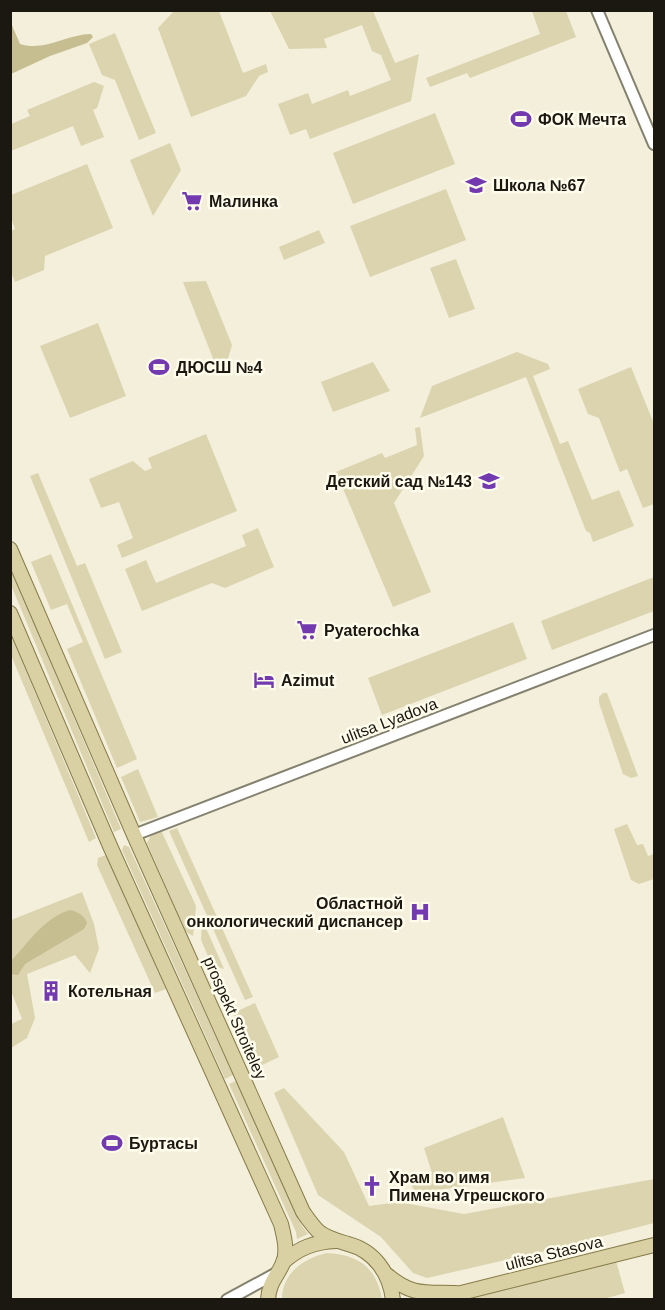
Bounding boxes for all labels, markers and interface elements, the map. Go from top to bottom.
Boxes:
sports icon: ФОК Мечта [509,107,533,131]
place label: ФОК Мечта [538,111,626,128]
school or university icon: Школа №67 [464,173,488,197]
place label: Школа №67 [493,177,585,194]
supermarket icon: Малинка [180,189,204,213]
place label: Малинка [209,193,278,210]
sports icon: ДЮСШ №4 [147,355,171,379]
place label: ДЮСШ №4 [176,359,263,376]
school or university icon: Детский сад №143 [477,469,501,493]
place label: Детский сад №143 [326,473,472,490]
supermarket icon: Pyaterochka [295,618,319,642]
place label: Pyaterochka [324,622,419,639]
hotel icon: Azimut [252,668,276,692]
place label: Azimut [281,672,335,689]
street label: ulitsa Lyadova [338,695,440,747]
place label: Областной онкологический диспансер [186,895,403,930]
hospital icon: Областной онкологический диспансер [408,900,432,924]
street label: prospekt Stroiteley [200,954,270,1082]
building icon: Котельная [39,979,63,1003]
place label: Котельная [68,983,152,1000]
sports icon: Буртасы [100,1131,124,1155]
place label: Буртасы [129,1135,198,1152]
place label: Храм во имя Пимена Угрешского [389,1169,545,1204]
church icon: Храм во имя Пимена Угрешского [360,1174,384,1198]
street label: ulitsa Stasova [504,1233,604,1273]

